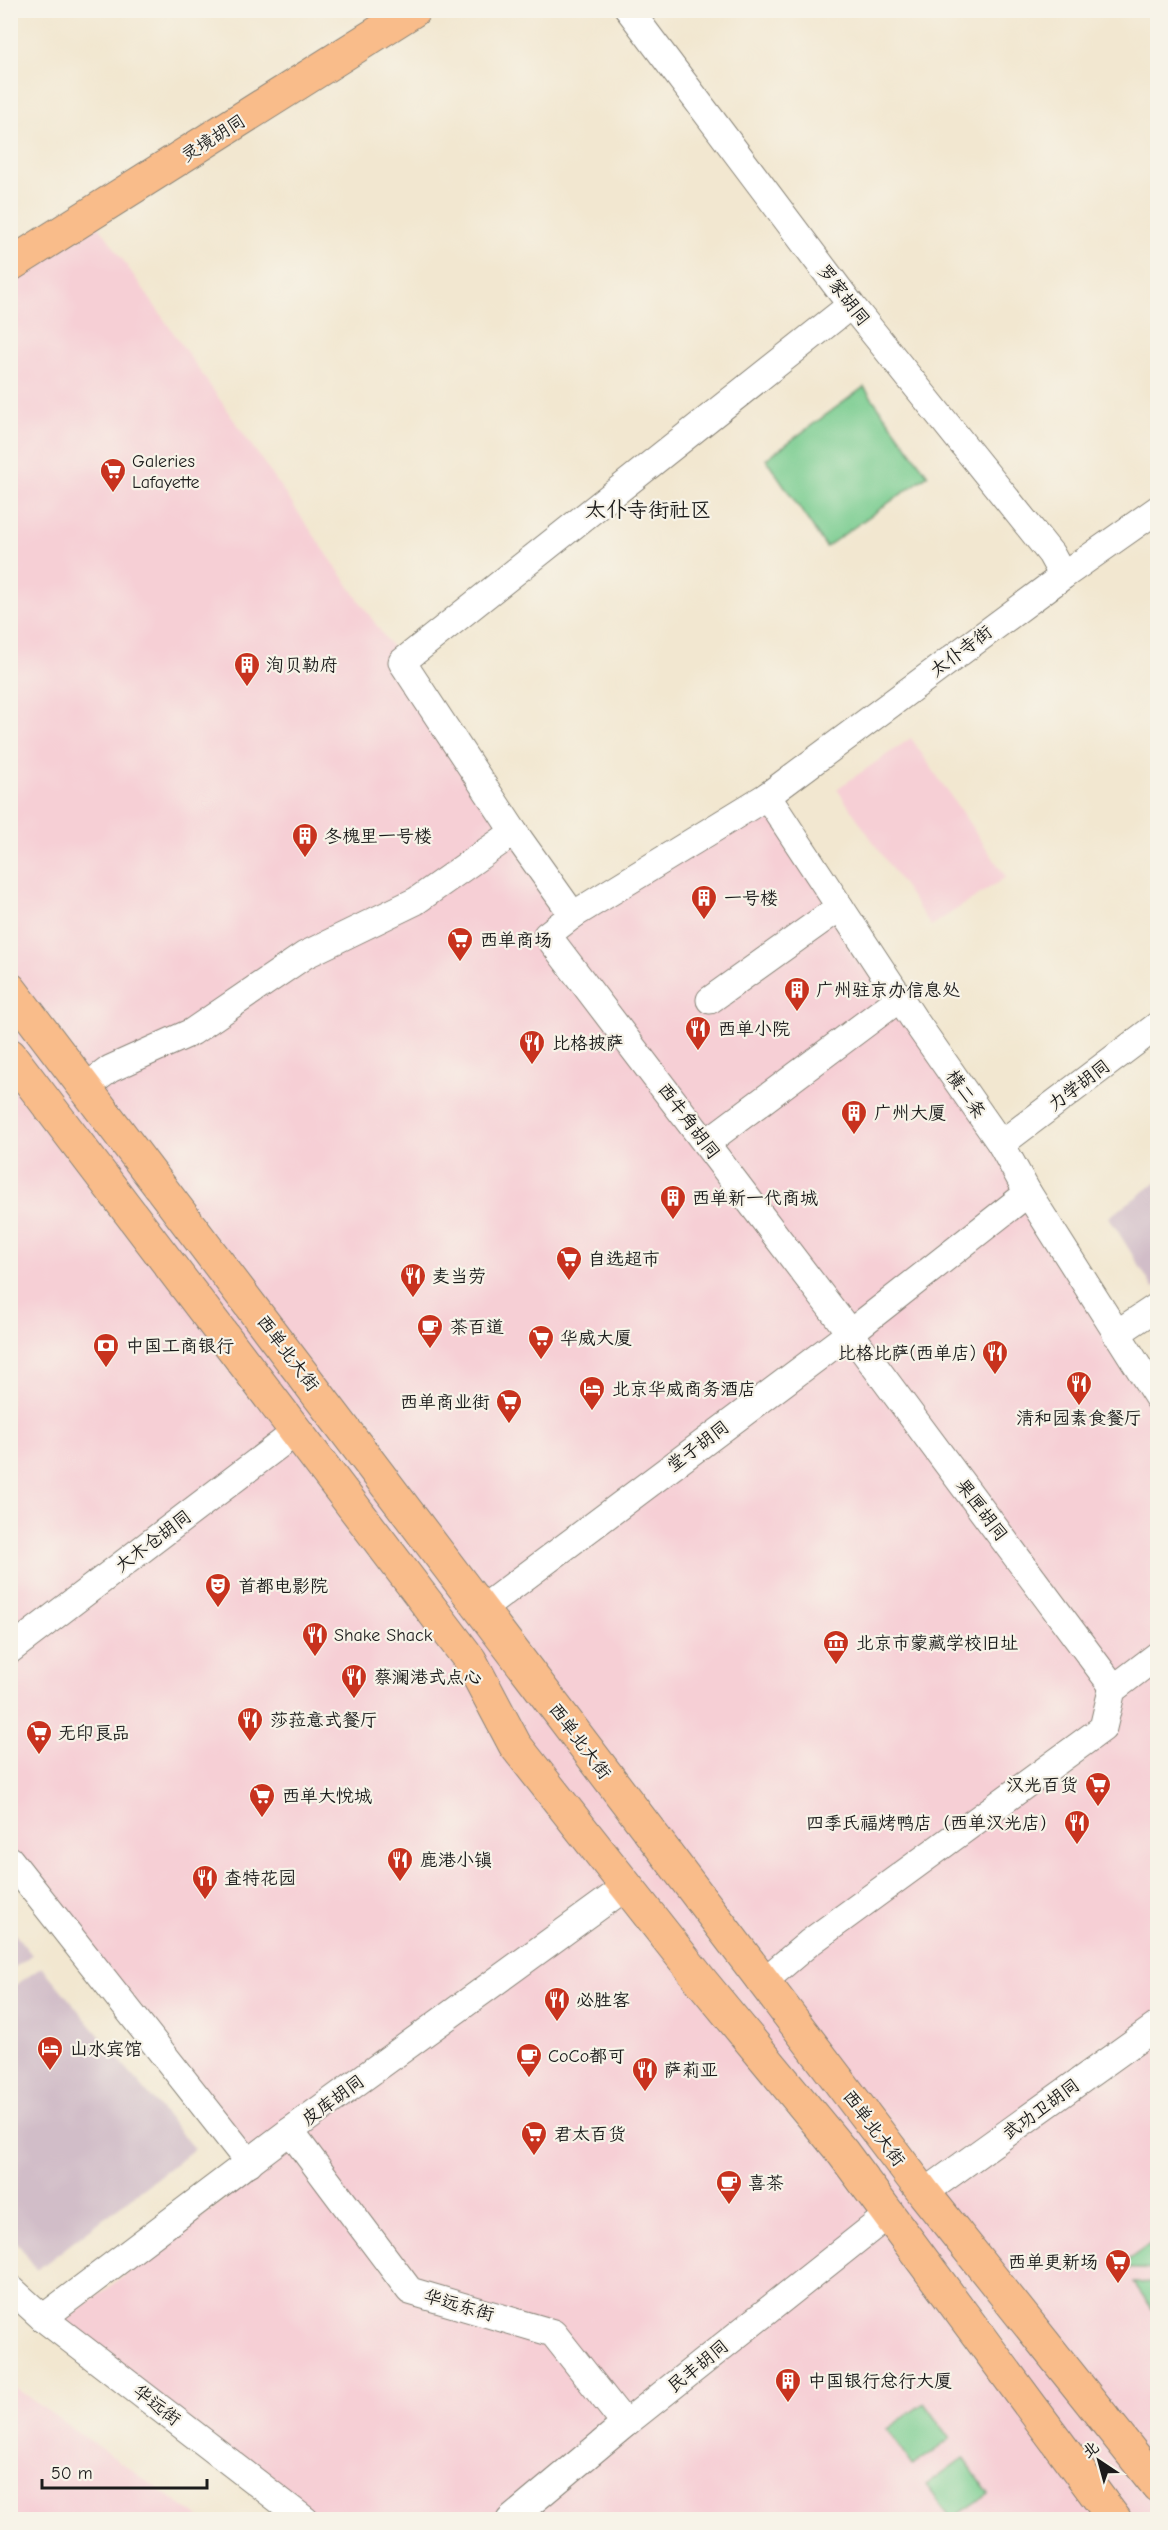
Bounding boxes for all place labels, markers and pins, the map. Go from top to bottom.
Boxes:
place label: Galeries Lafayette [132,451,200,493]
supermarket icon: Galeries Lafayette [98,456,128,494]
building icon: 洵贝勒府 [232,650,262,688]
place label: 洵贝勒府 [266,655,338,676]
building icon: 冬槐里一号楼 [290,821,320,859]
place label: 冬槐里一号楼 [324,826,432,847]
building icon: 一号楼 [689,883,719,921]
place label: 一号楼 [724,888,778,909]
supermarket icon: 西单商场 [445,925,475,963]
place label: 西单商场 [480,930,552,951]
building icon: 广州驻京办信息处 [782,975,812,1013]
place label: 广州驻京办信息处 [816,980,960,1001]
restaurant icon: 西单小院 [683,1014,713,1052]
place label: 西单小院 [718,1019,790,1040]
restaurant icon: 比格披萨 [517,1028,547,1066]
place label: 比格披萨 [552,1033,624,1054]
building icon: 广州大厦 [839,1098,869,1136]
place label: 广州大厦 [874,1103,946,1124]
building icon: 西单新一代商城 [658,1183,688,1221]
place label: 西单新一代商城 [692,1188,818,1209]
supermarket icon: 自选超市 [554,1244,584,1282]
place label: 自选超市 [588,1249,660,1270]
restaurant icon: 麦当劳 [398,1261,428,1299]
place label: 麦当劳 [432,1266,486,1287]
cafe icon: 茶百道 [415,1312,445,1350]
place label: 茶百道 [450,1317,504,1338]
supermarket icon: 华威大厦 [526,1323,556,1361]
place label: 华威大厦 [560,1328,632,1349]
bank icon: 中国工商银行 [91,1331,121,1369]
place label: 中国工商银行 [126,1336,234,1357]
restaurant icon: 比格比萨(西单店) [980,1338,1010,1376]
place label: 比格比萨(西单店) [838,1343,976,1364]
restaurant icon: 清和园素食餐厅 [1064,1369,1094,1407]
hotel icon: 北京华威商务酒店 [577,1374,607,1412]
place label: 北京华威商务酒店 [612,1379,756,1400]
supermarket icon: 西单商业街 [494,1387,524,1425]
place label: 西单商业街 [400,1392,490,1413]
place label: 清和园素食餐厅 [1016,1408,1142,1429]
theatre icon: 首都电影院 [203,1571,233,1609]
place label: 首都电影院 [238,1576,328,1597]
restaurant icon: Shake Shack [300,1620,330,1658]
place label: Shake Shack [334,1625,433,1646]
museum icon: 北京市蒙藏学校旧址 [821,1628,851,1666]
place label: 北京市蒙藏学校旧址 [856,1633,1018,1654]
restaurant icon: 蔡澜港式点心 [339,1662,369,1700]
place label: 蔡澜港式点心 [374,1667,482,1688]
restaurant icon: 莎菈意式餐厅 [235,1705,265,1743]
place label: 莎菈意式餐厅 [270,1710,378,1731]
supermarket icon: 无印良品 [24,1718,54,1756]
place label: 无印良品 [58,1723,130,1744]
supermarket icon: 汉光百货 [1083,1770,1113,1808]
place label: 汉光百货 [1006,1775,1078,1796]
supermarket icon: 西单大悦城 [247,1781,277,1819]
place label: 西单大悦城 [282,1786,372,1807]
restaurant icon: 四季氏福烤鸭店（西单汉光店） [1062,1808,1092,1846]
place label: 四季氏福烤鸭店（西单汉光店） [806,1813,1058,1834]
restaurant icon: 鹿港小镇 [385,1845,415,1883]
place label: 鹿港小镇 [420,1850,492,1871]
restaurant icon: 查特花园 [190,1863,220,1901]
place label: 查特花园 [224,1868,296,1889]
restaurant icon: 必胜客 [542,1985,572,2023]
place label: 必胜客 [576,1990,630,2011]
hotel icon: 山水宾馆 [35,2034,65,2072]
place label: 山水宾馆 [70,2039,142,2060]
cafe icon: CoCo都可 [514,2041,544,2079]
place label: CoCo都可 [548,2046,625,2067]
restaurant icon: 萨莉亚 [630,2055,660,2093]
place label: 萨莉亚 [664,2060,718,2081]
supermarket icon: 君太百货 [519,2119,549,2157]
place label: 君太百货 [554,2124,626,2145]
cafe icon: 喜茶 [714,2168,744,2206]
place label: 喜茶 [748,2173,784,2194]
supermarket icon: 西单更新场 [1103,2247,1133,2285]
place label: 西单更新场 [1008,2252,1098,2273]
building icon: 中国银行总行大厦 [773,2366,803,2404]
place label: 中国银行总行大厦 [808,2371,952,2392]

